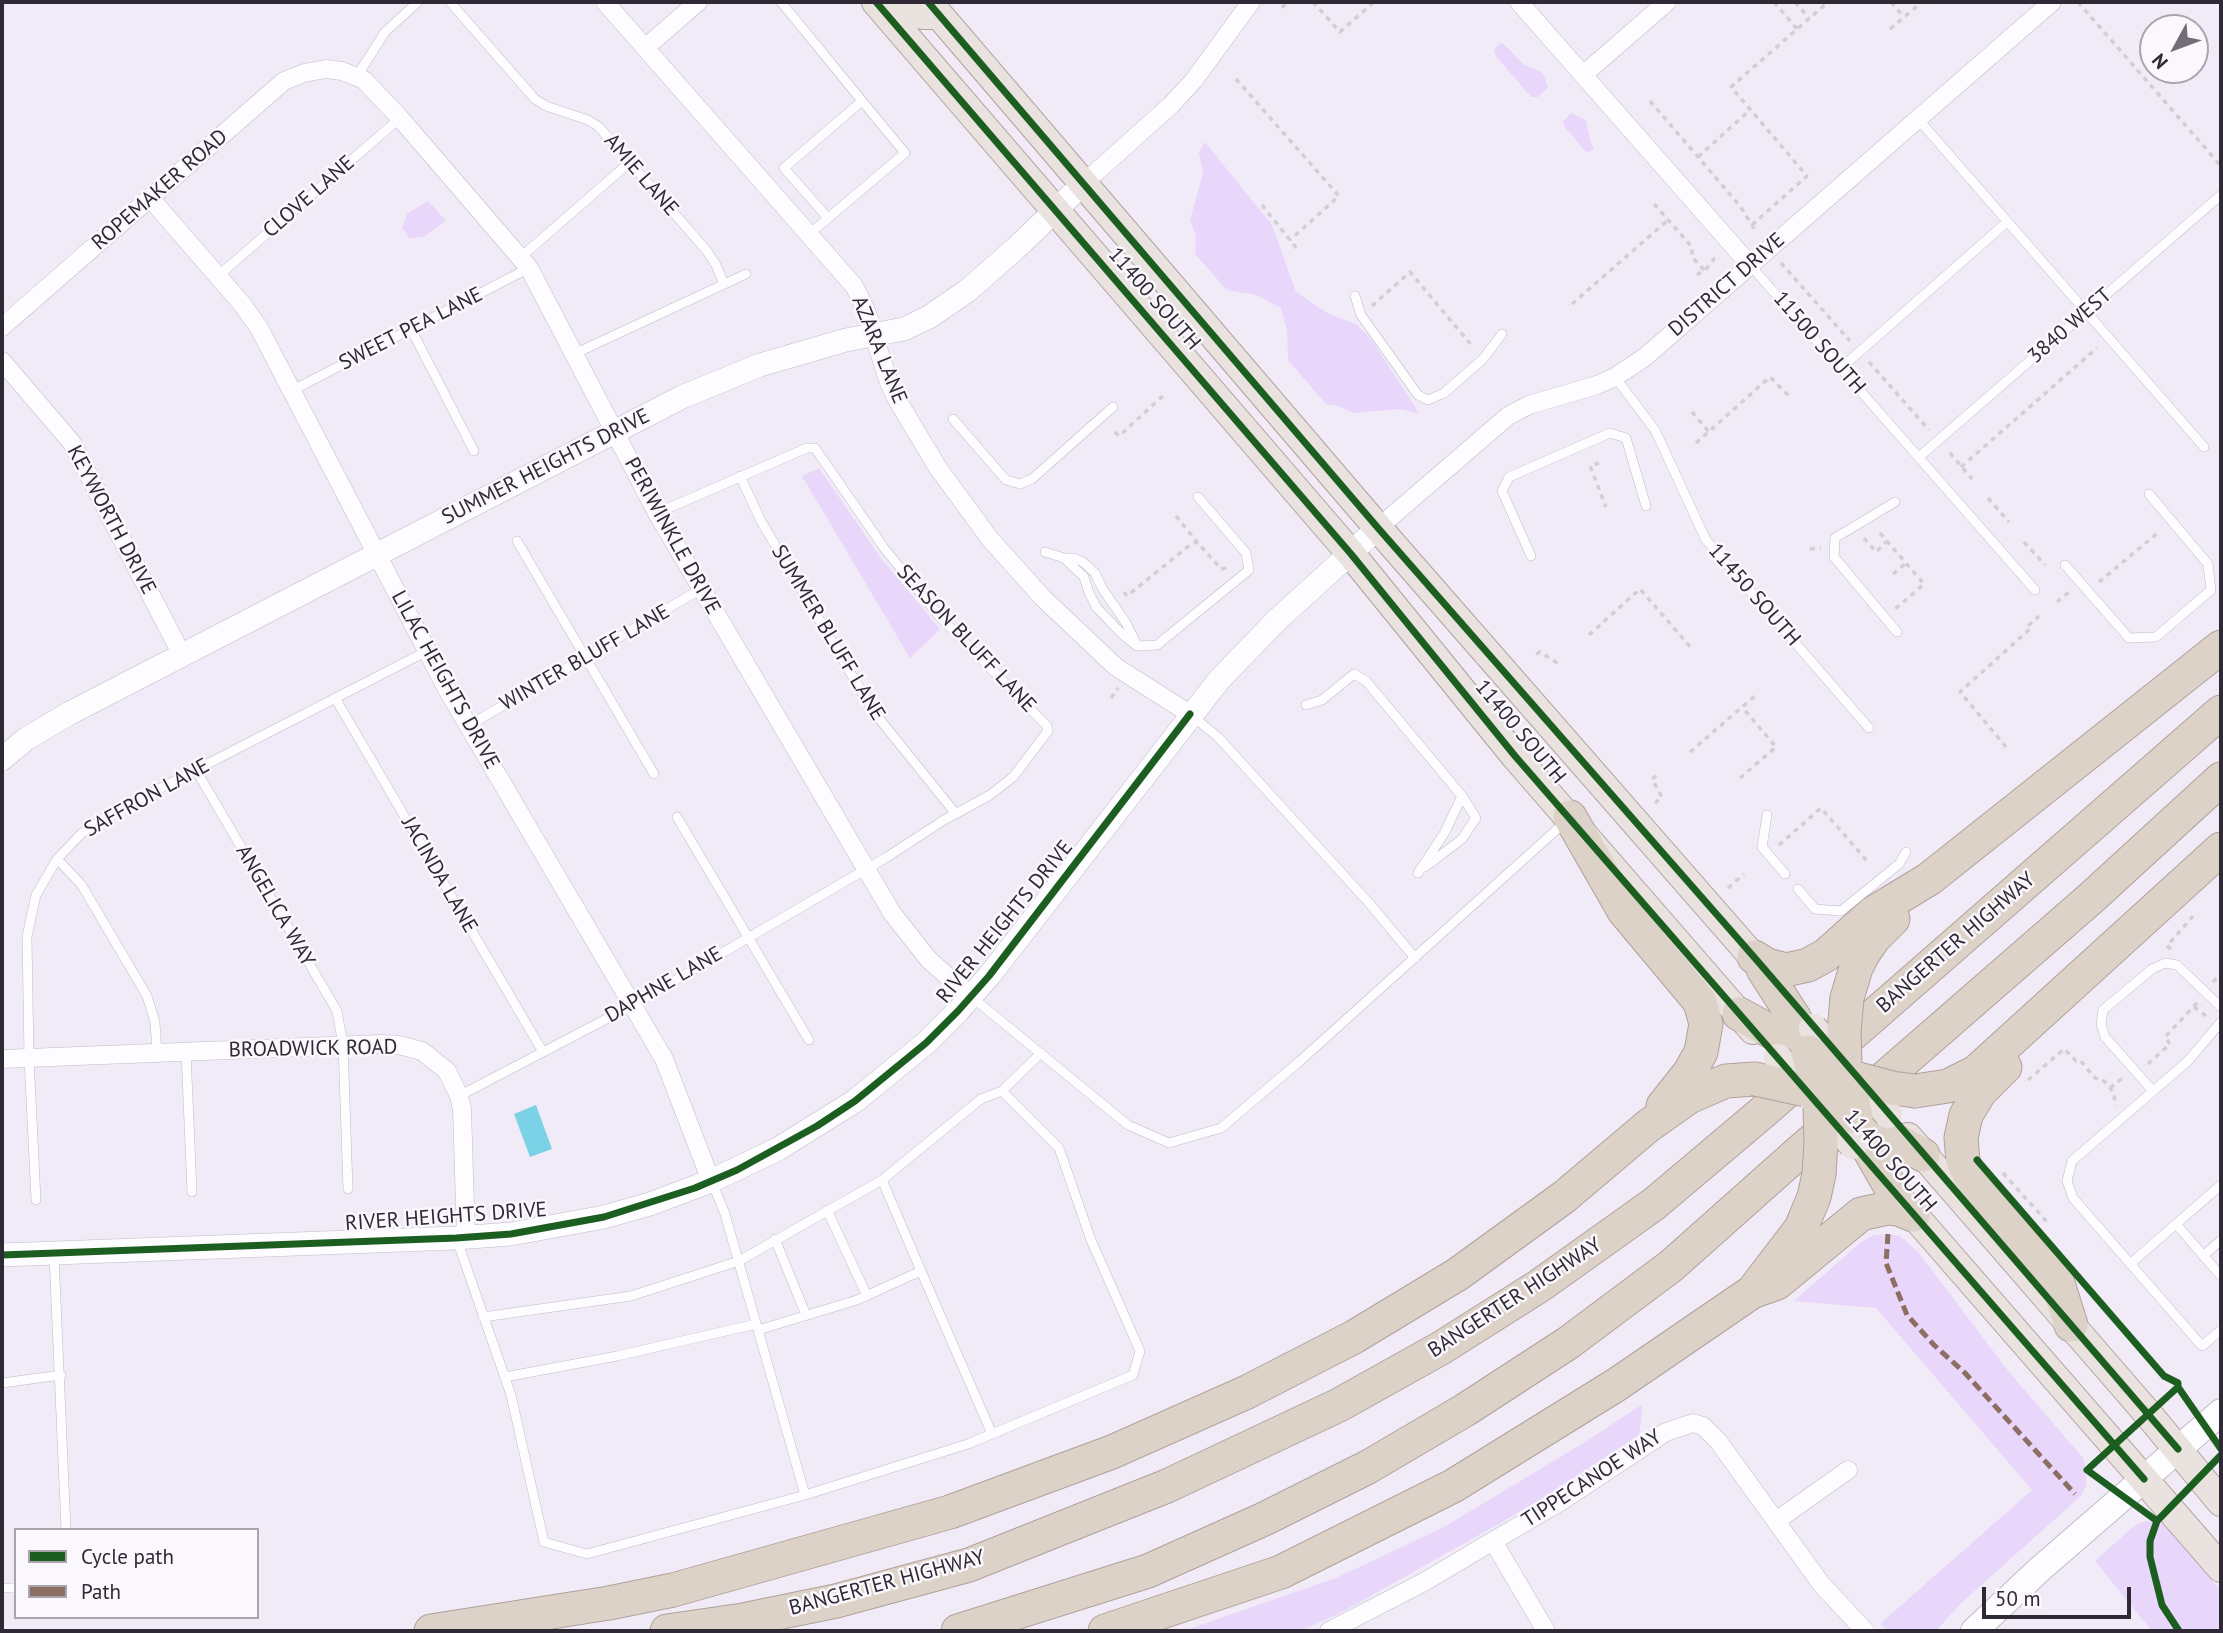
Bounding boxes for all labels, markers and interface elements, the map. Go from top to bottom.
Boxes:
north arrow [2139,14,2209,84]
text: N [2147,49,2173,74]
street label: ROPEMAKER ROAD [87,124,233,256]
street label: AMIE LANE [599,129,683,221]
street label: CLOVE LANE [258,151,360,243]
street label: DISTRICT DRIVE [1664,228,1790,342]
street label: 11400 SOUTH [1103,243,1205,355]
street label: SWEET PEA LANE [335,282,487,376]
street label: 3840 WEST [2023,283,2117,369]
street label: 11500 SOUTH [1768,287,1870,399]
street label: AZARA LANE [846,293,912,407]
street label: SUMMER HEIGHTS DRIVE [438,404,654,530]
street label: KEYWORTH DRIVE [61,441,161,599]
street label: PERIWINKLE DRIVE [618,453,726,619]
street label: 11450 SOUTH [1703,539,1805,651]
street label: SUMMER BLUFF LANE [766,541,890,725]
street label: SEASON BLUFF LANE [891,560,1041,718]
street label: LILAC HEIGHTS DRIVE [386,587,504,773]
street label: WINTER BLUFF LANE [496,599,674,717]
street label: 11400 SOUTH [1469,675,1571,789]
street label: SAFFRON LANE [80,753,214,843]
street label: JACINDA LANE [396,812,482,938]
street label: RIVER HEIGHTS DRIVE [932,835,1078,1009]
street label: ANGELICA WAY [230,841,320,971]
street label: BANGERTER HIGHWAY [1872,867,2040,1019]
street label: DAPHNE LANE [601,941,727,1029]
street label: BROADWICK ROAD [228,1035,398,1063]
street label: 11400 SOUTH [1839,1105,1941,1217]
street label: RIVER HEIGHTS DRIVE [344,1197,548,1237]
street label: BANGERTER HIGHWAY [1424,1233,1606,1363]
street label: TIPPECANOE WAY [1518,1425,1666,1533]
legend [14,1528,259,1619]
text: Cycle path [81,1543,174,1570]
street label: BANGERTER HIGHWAY [786,1545,988,1621]
scale bar [1985,1574,2134,1618]
text: Path [81,1578,121,1605]
text: 50 m [1995,1585,2041,1612]

